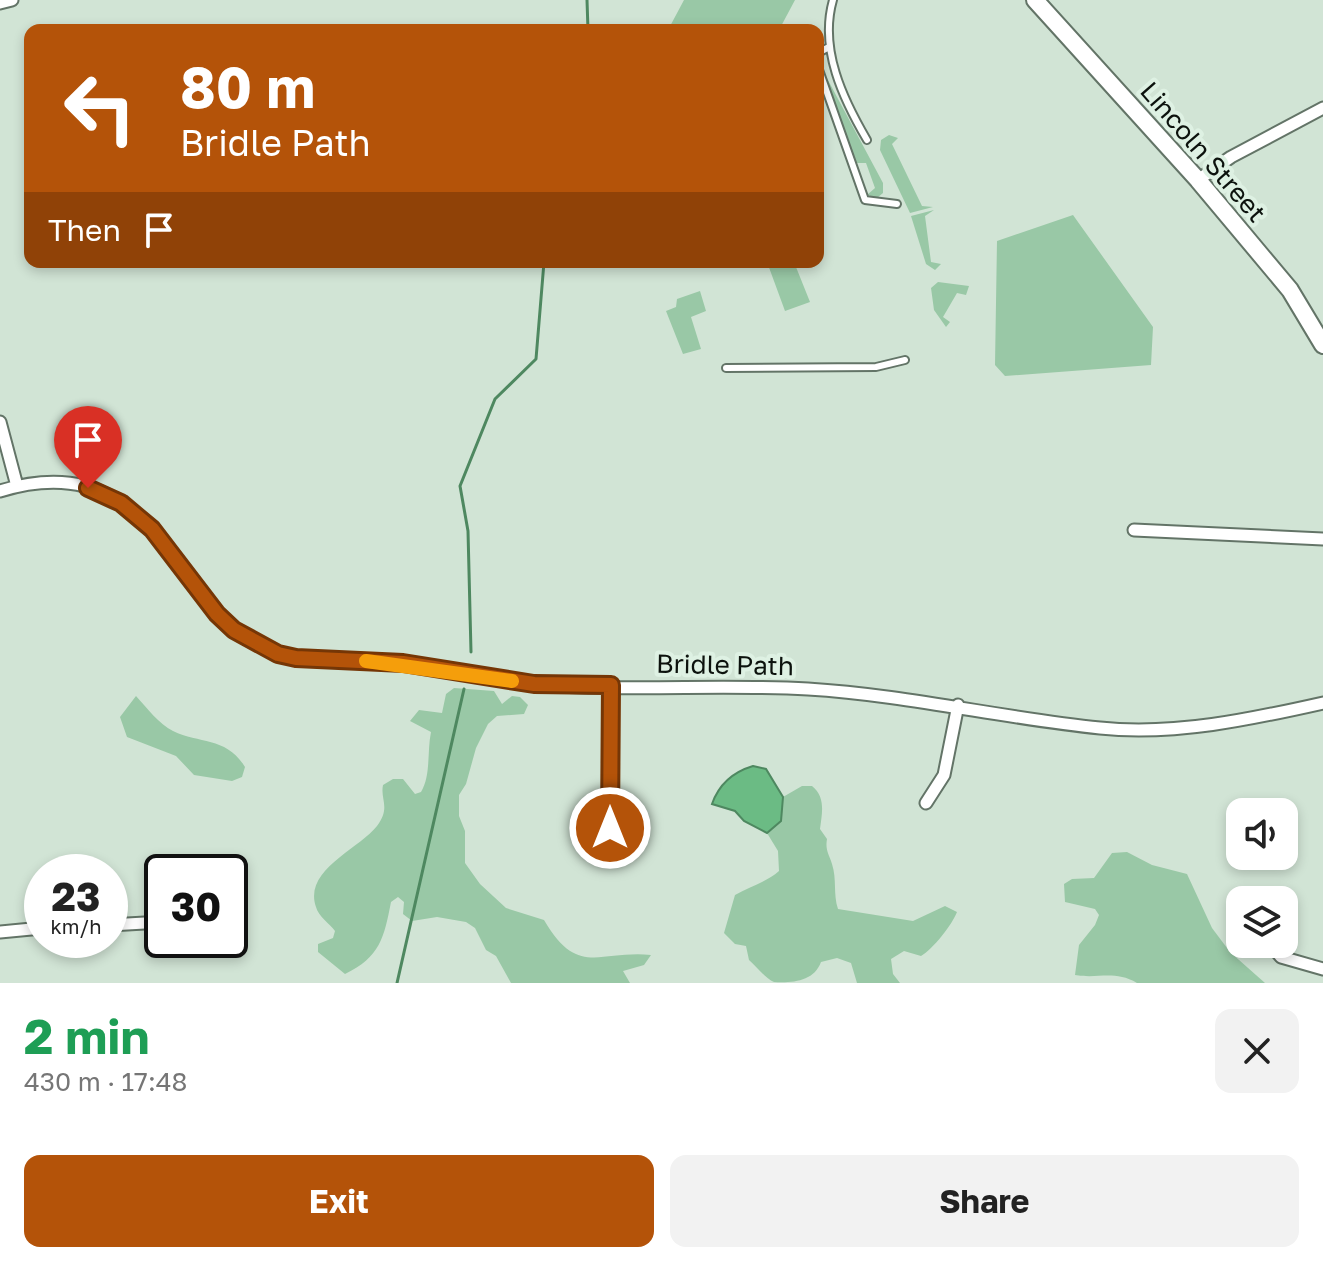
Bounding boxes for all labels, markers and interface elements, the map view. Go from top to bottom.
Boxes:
text: 80 m [180,53,315,120]
icon: left [48,56,152,160]
street label: Lincoln Street [1134,75,1273,228]
text: Bridle Path [180,121,371,164]
icon: arrive [137,208,181,252]
text: Then [48,212,121,248]
pin [54,406,122,488]
icon: arrive [66,418,110,462]
street label: Bridle Path [656,648,794,681]
position arrow [568,786,652,870]
map controls [1226,798,1298,958]
button: sound [1226,798,1298,870]
speed limit sign: 30 [144,854,248,958]
text: 23 [52,872,100,920]
button: layers [1226,886,1298,958]
text: km/h [51,914,101,938]
text: 2 min [24,1007,149,1065]
button: close [1215,1009,1299,1093]
text: 430 m · 17:48 [24,1066,187,1097]
button: Exit [24,1155,654,1247]
button: Share [670,1155,1299,1247]

